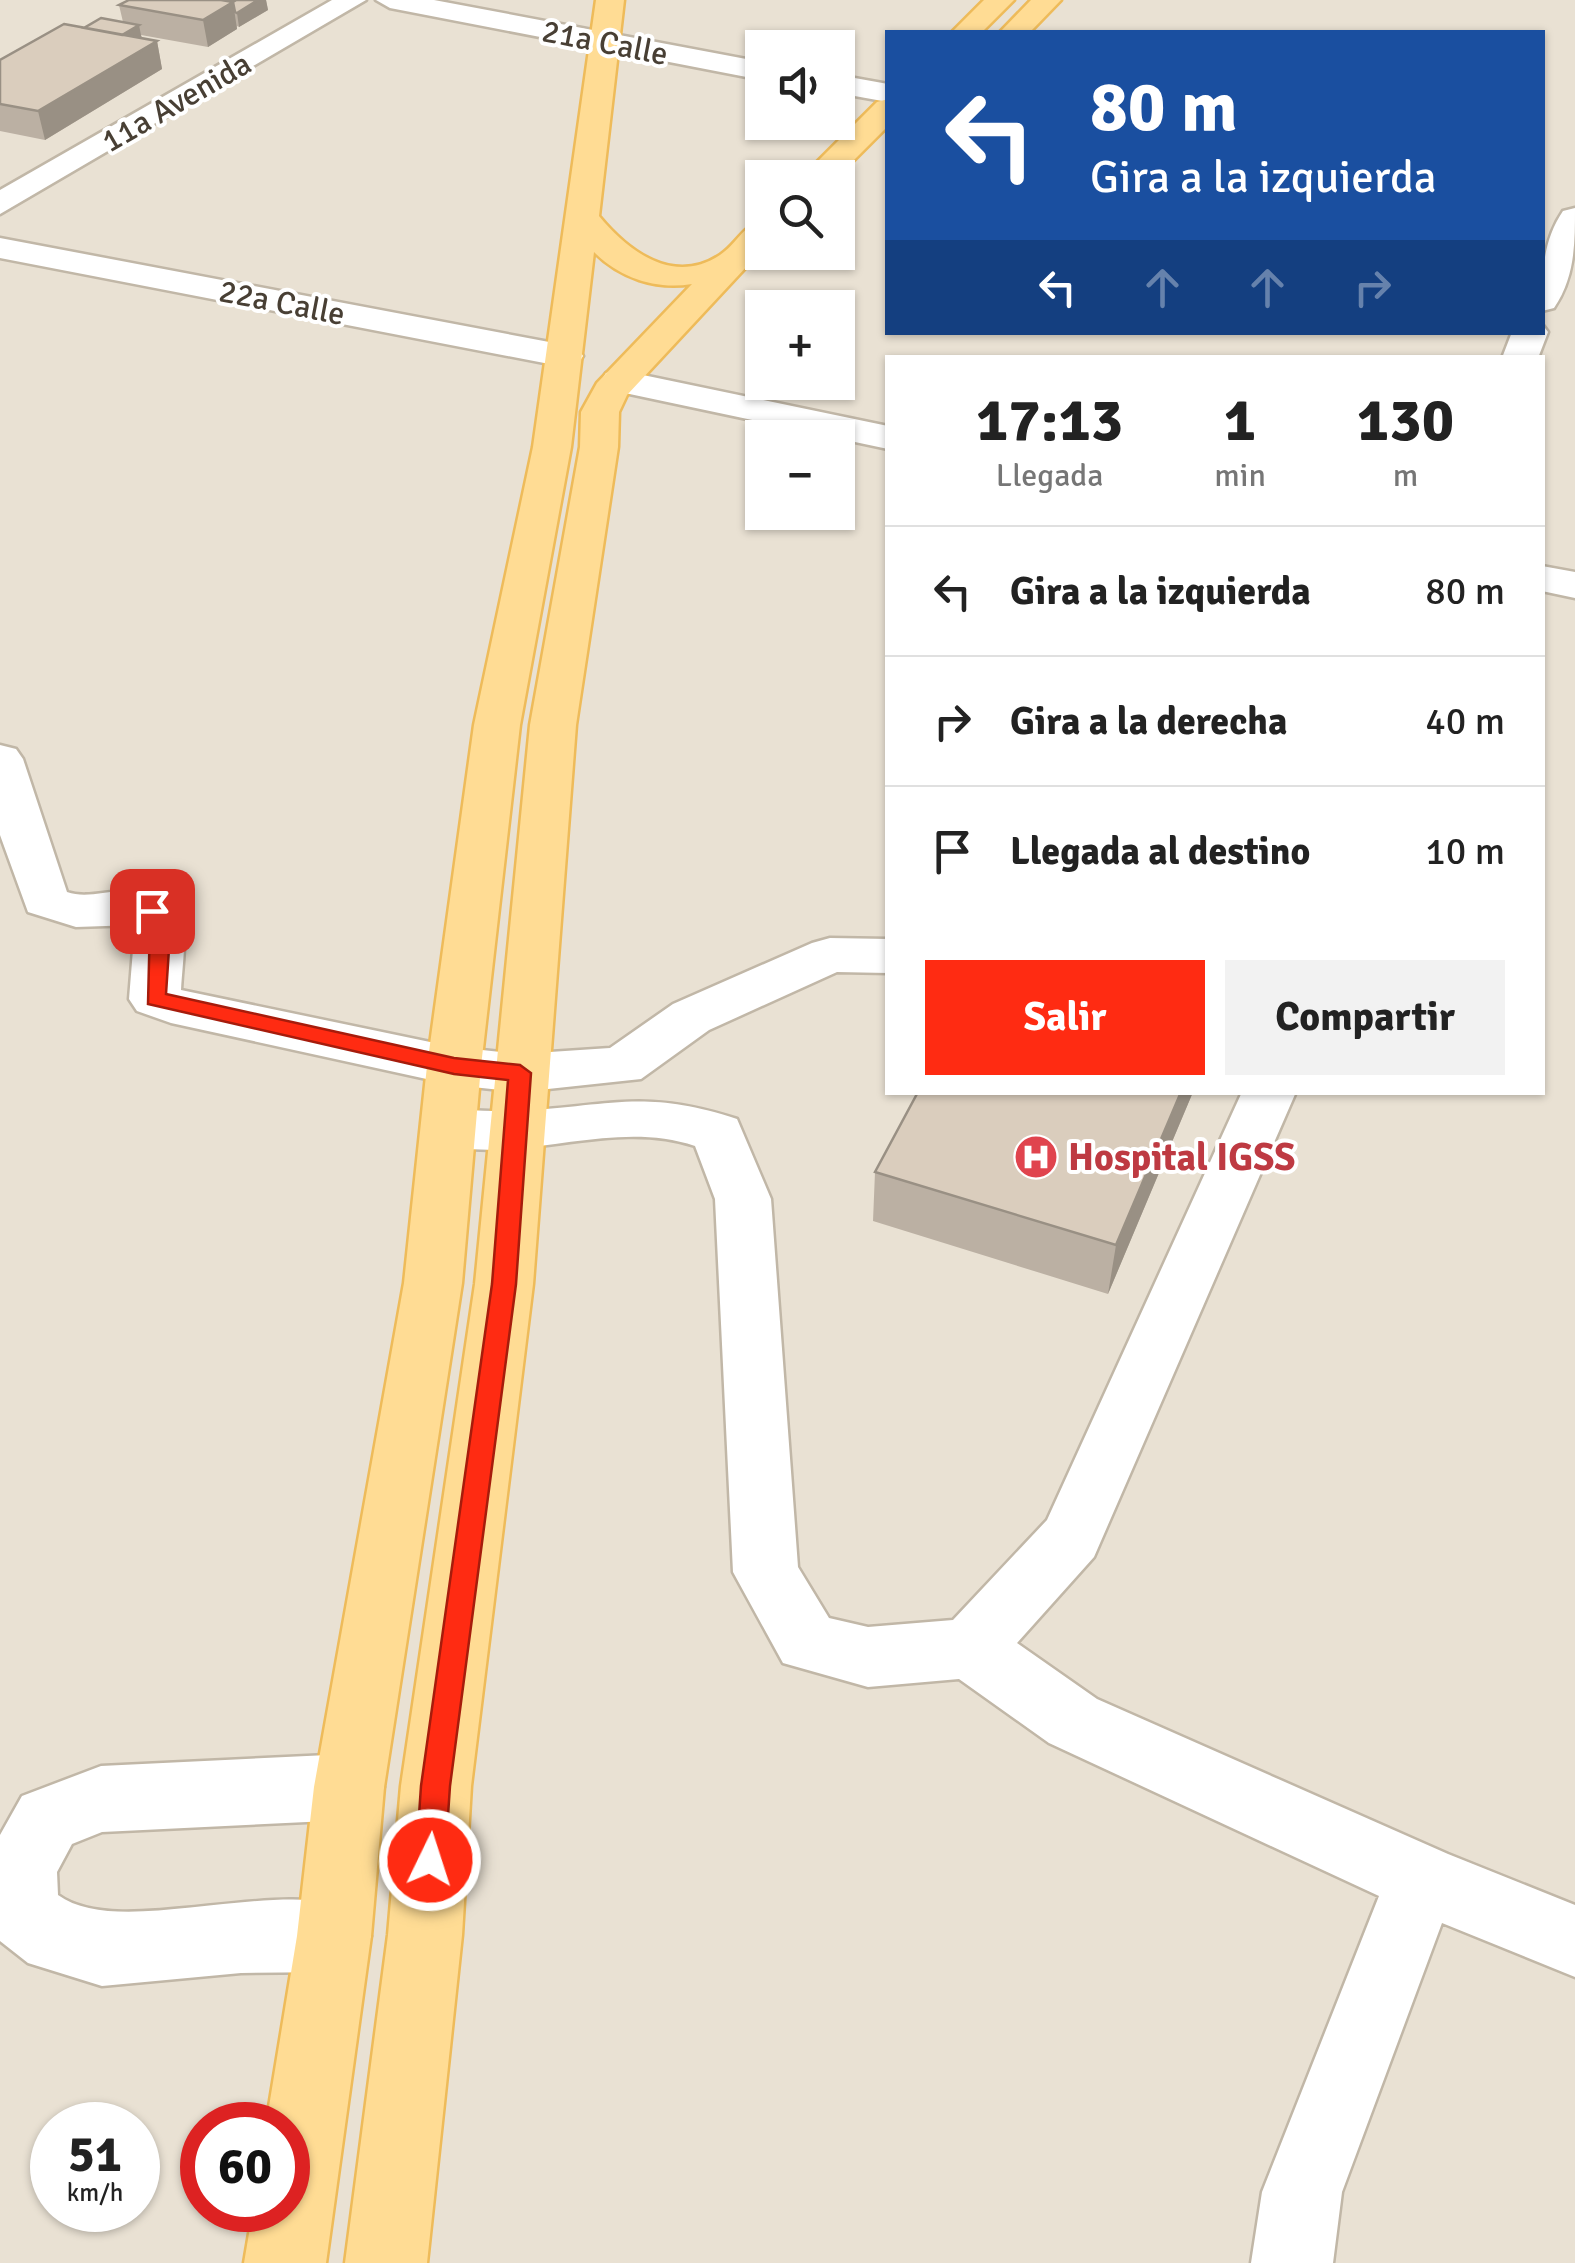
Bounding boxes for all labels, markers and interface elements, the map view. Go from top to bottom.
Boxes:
street label: 21a Calle [539,11,671,74]
map controls [745,30,855,530]
button: sound [745,30,855,140]
street label: 11a Avenida [94,44,258,161]
text: 80 m [1090,64,1238,150]
icon: left [925,70,1055,200]
text: Gira a la izquierda [1090,150,1437,205]
button: search [745,160,855,270]
icon: left [1030,260,1085,315]
icon: ahead [1135,260,1190,315]
icon: ahead [1240,260,1295,315]
icon: right [1345,260,1400,315]
street label: 22a Calle [216,271,348,334]
button: + [745,290,855,400]
text: 17:13 [976,384,1123,458]
text: 1 [1224,384,1256,458]
text: 130 [1357,384,1454,458]
button: − [745,420,855,530]
text: Llegada [996,456,1103,495]
text: min [1214,456,1266,495]
text: m [1393,456,1418,495]
icon: left [925,564,980,619]
text: Gira a la izquierda [1010,568,1311,615]
text: 80 m [1425,568,1505,615]
icon: right [925,694,980,749]
text: Gira a la derecha [1010,698,1287,745]
text: 40 m [1425,698,1505,745]
icon: arrive [925,824,980,879]
text: Llegada al destino [1010,828,1310,875]
text: 10 m [1425,828,1505,875]
pin [110,869,195,954]
icon: arrive [125,884,180,939]
button: Salir [925,960,1205,1075]
button: Compartir [1225,960,1505,1075]
hospital icon: Hospital IGSS [1013,1134,1059,1180]
place label: Hospital IGSS [1068,1134,1296,1181]
position arrow [378,1808,482,1912]
speed limit sign: 60 [180,2102,310,2232]
text: 51 [68,2124,122,2186]
text: km/h [67,2177,123,2208]

